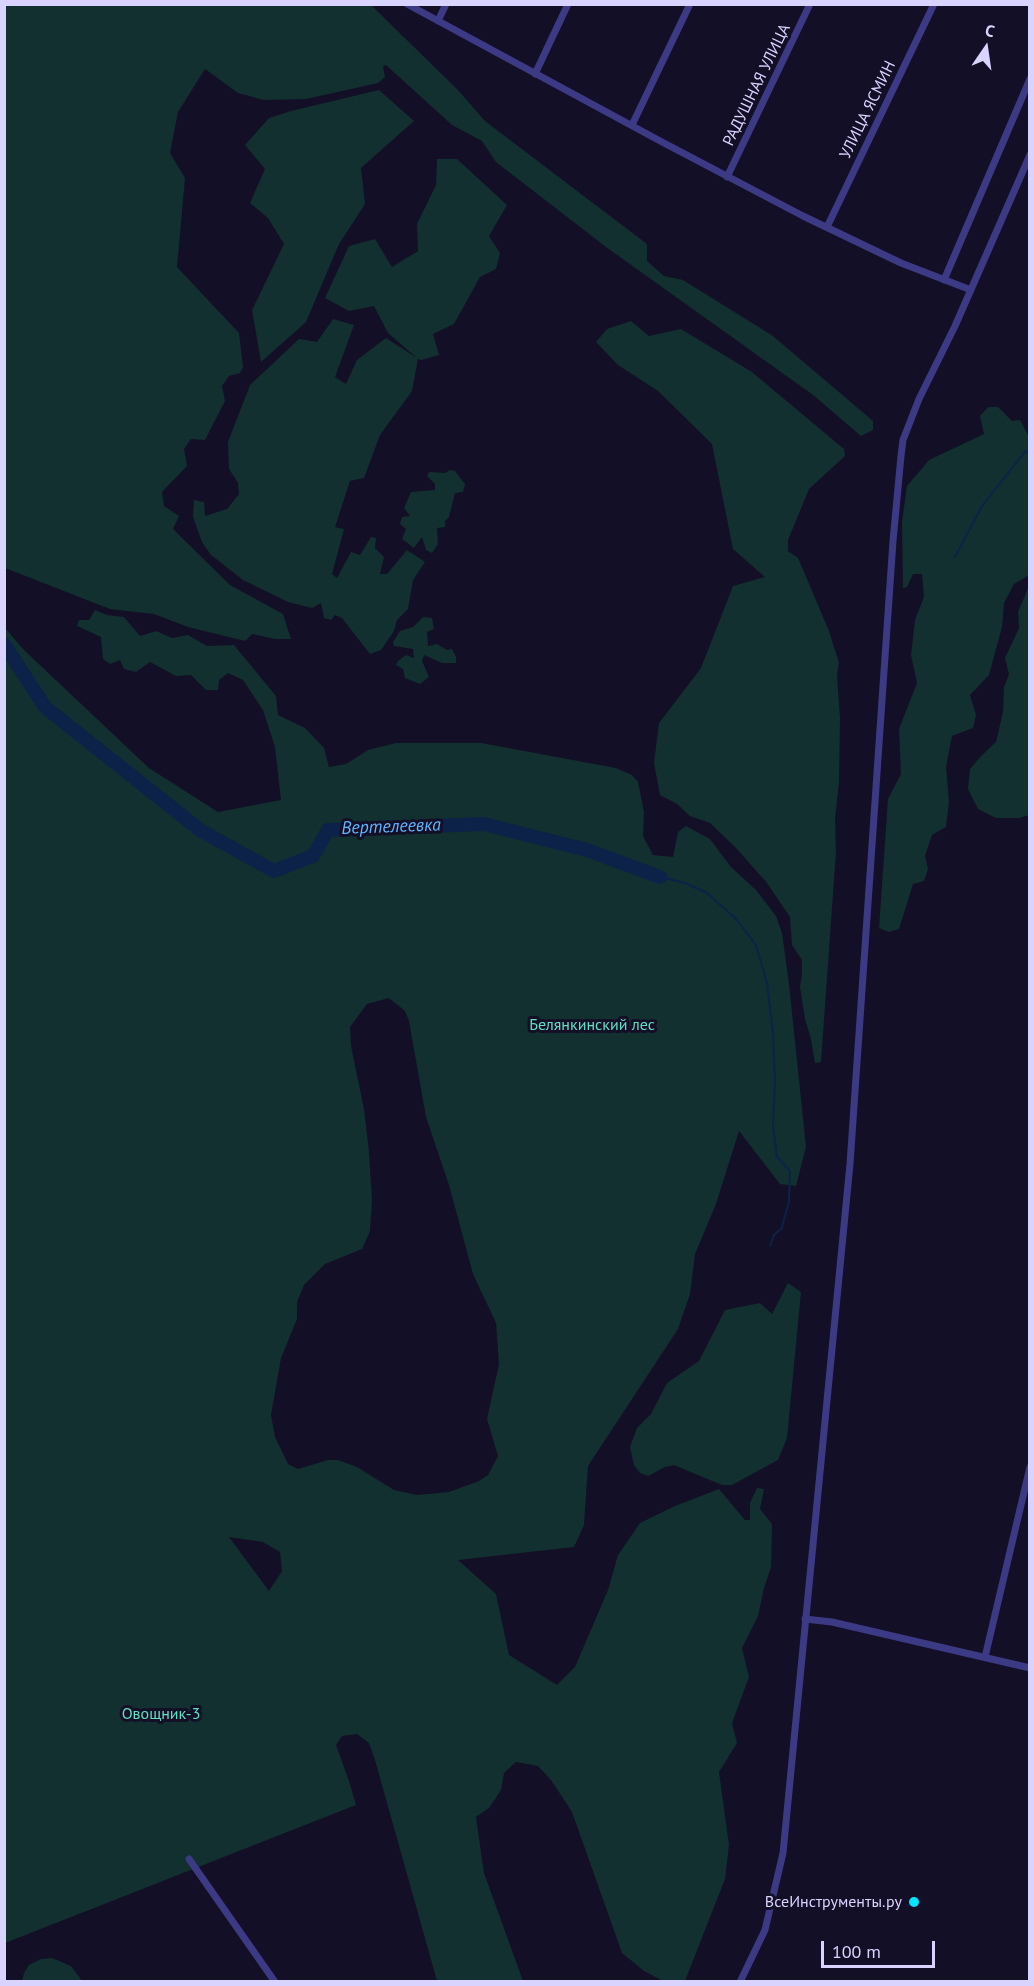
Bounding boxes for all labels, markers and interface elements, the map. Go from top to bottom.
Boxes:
north arrow [956,18,1016,78]
text: С [983,20,997,41]
street label: РАДУШНАЯ УЛИЦА [719,21,795,149]
street label: УЛИЦА ЯСМИН [836,58,900,162]
water label: Вертелеевка [341,814,441,840]
park label: Белянкинский лес [529,1015,655,1035]
park label: Овощник-3 [122,1704,200,1724]
place label: ВсеИнструменты.ру [765,1892,902,1912]
marker: ВсеИнструменты.ру [907,1895,921,1909]
scale bar [824,1929,938,1967]
text: 100 m [832,1940,881,1963]

